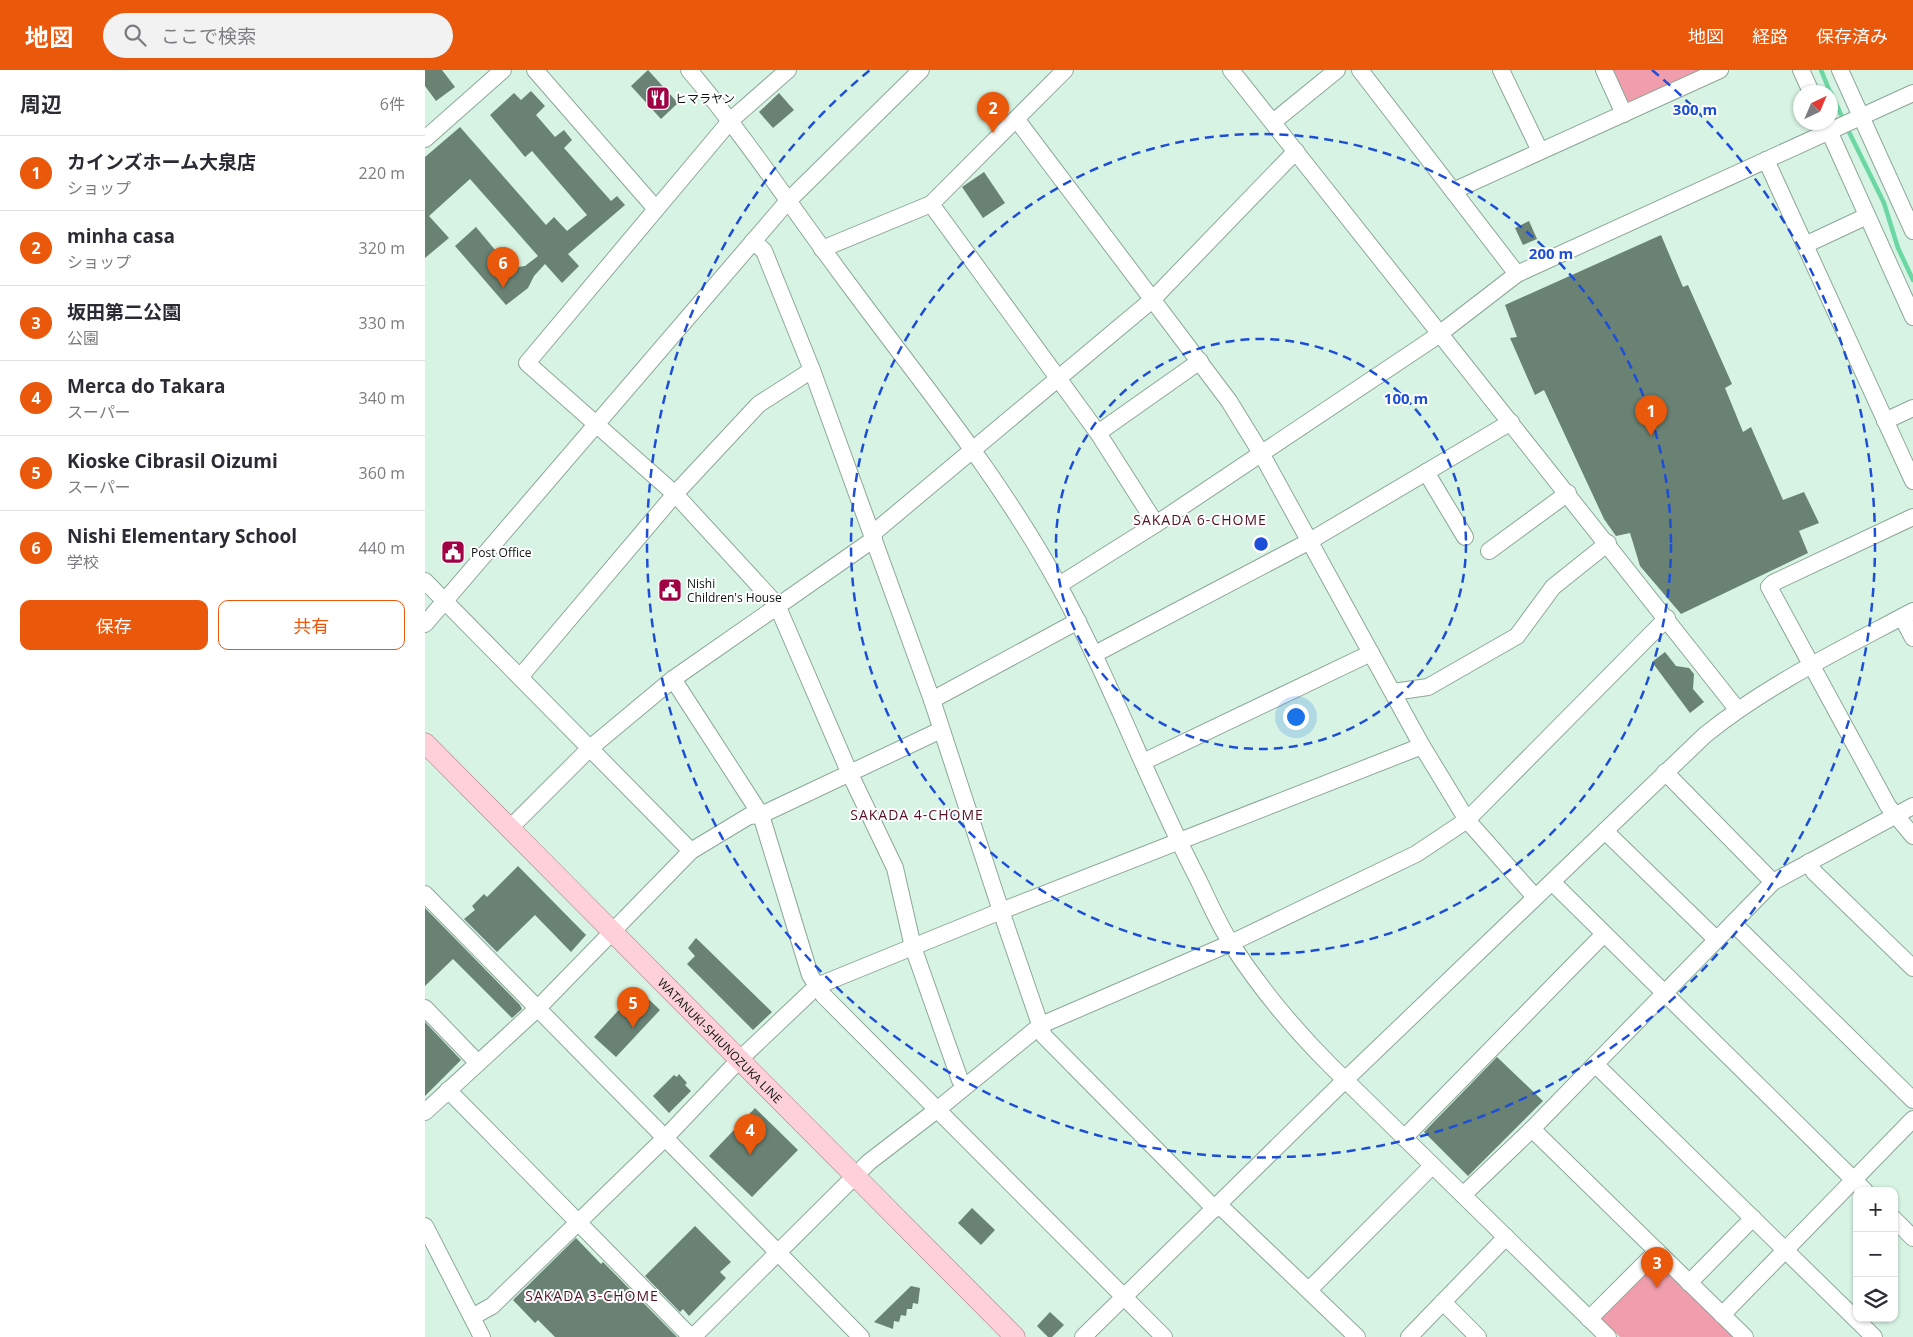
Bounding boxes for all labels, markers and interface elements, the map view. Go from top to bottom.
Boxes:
search box [103,13,453,58]
text: 地図 [25,20,73,53]
icon: search [121,21,149,49]
text: ここで検索 [161,23,256,49]
text: 地図 [1688,24,1724,48]
text: 経路 [1752,24,1788,48]
text: 保存済み [1816,24,1888,48]
restaurant icon: ヒマラヤン [645,85,671,111]
north arrow [1793,85,1838,130]
text: 周辺 [20,90,62,118]
place label: ヒマラヤン [675,90,735,107]
pin: 2 [977,92,1009,133]
text: 6件 [380,93,405,115]
text: 300 m [1673,99,1717,119]
text: カインズホーム大泉店 [67,149,256,175]
text: 1 [31,162,41,184]
text: 220 m [359,162,405,184]
text: ショップ [67,177,131,199]
text: minha casa [67,223,175,249]
text: 2 [31,237,41,259]
text: 320 m [359,237,405,259]
text: 200 m [1529,243,1573,263]
pin: 6 [487,247,519,288]
text: ショップ [67,251,131,273]
text: 坂田第二公園 [67,299,181,325]
text: 3 [31,312,41,334]
text: 330 m [359,312,405,334]
text: 公園 [67,327,99,349]
text: Merca do Takara [67,373,226,399]
text: 4 [31,387,41,409]
text: 340 m [359,387,405,409]
text: 100 m [1384,388,1428,408]
pin: 1 [1635,395,1667,436]
text: スーパー [67,401,131,423]
text: Kioske Cibrasil Oizumi [67,448,278,474]
text: 5 [31,462,41,484]
text: 360 m [359,462,405,484]
text: スーパー [67,476,131,498]
district label: SAKADA 6-CHOME [1133,510,1267,529]
text: Nishi Elementary School [67,523,297,549]
centre of rings [1252,535,1270,553]
text: 6 [31,537,41,559]
text: 440 m [359,537,405,559]
public building icon: Post Office [440,539,466,565]
place label: Post Office [471,544,532,561]
text: 学校 [67,551,99,573]
place label: Nishi Children's House [687,575,782,606]
public building icon: Nishi Children's House [657,577,683,603]
button: 保存 [20,600,208,650]
button: 共有 [218,600,405,650]
your location [1283,704,1309,730]
district label: SAKADA 4-CHOME [850,805,984,824]
street label: WATANUKI-SHIUNOZUKA LINE [654,974,786,1107]
pin: 5 [617,987,649,1028]
pin: 4 [734,1114,766,1155]
map controls [1853,1187,1898,1322]
button: + [1853,1187,1898,1232]
button: − [1853,1232,1898,1277]
pin: 3 [1641,1247,1673,1288]
button: layers [1853,1277,1898,1322]
district label: SAKADA 3-CHOME [525,1286,659,1305]

